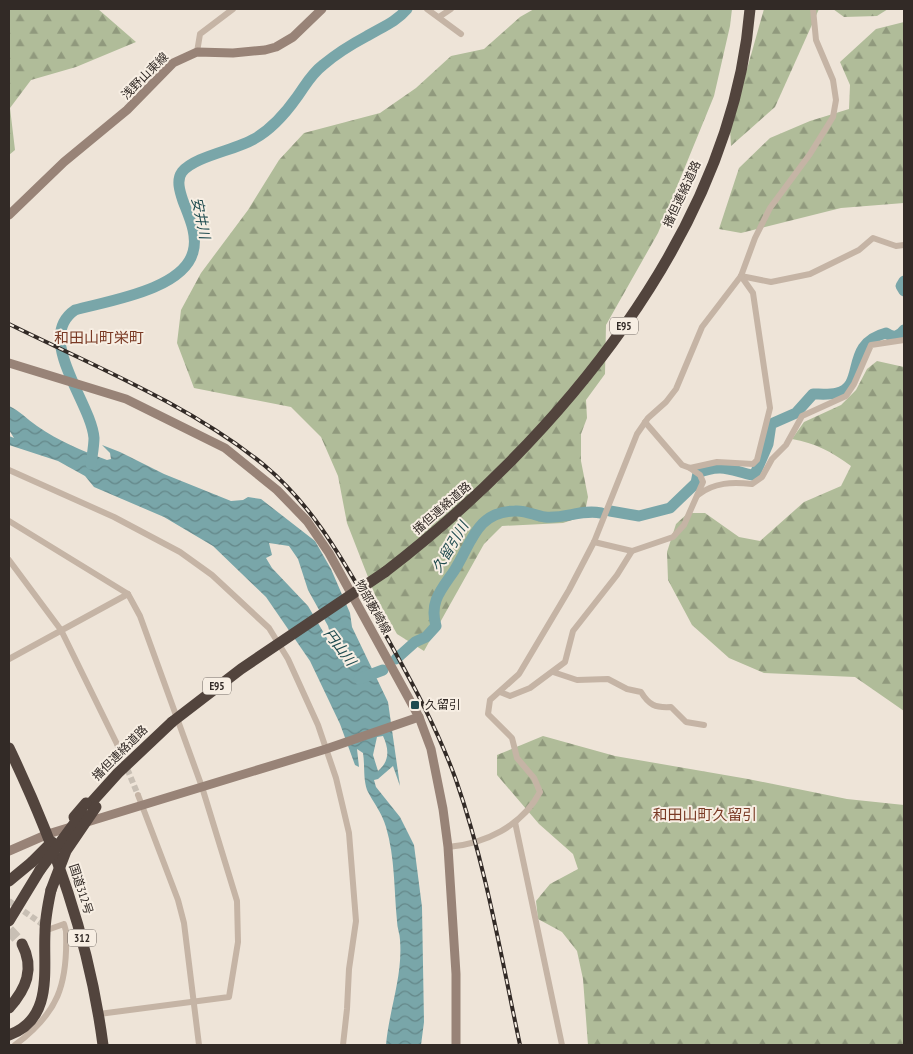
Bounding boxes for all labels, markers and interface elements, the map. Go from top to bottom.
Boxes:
street label: 浅野山東線 [118,49,171,102]
street label: 播但連絡道路 [660,158,704,230]
water label: 安井川 [188,196,215,242]
road number: E95 [610,318,638,334]
district label: 和田山町栄町 [54,328,144,347]
street label: 播但連絡道路 [410,478,474,537]
water label: 久留引川 [428,517,473,576]
street label: 物部藪崎線 [352,577,395,637]
water label: 円山川 [320,625,361,671]
road number: E95 [203,678,231,694]
place label: 久留引 [425,697,461,712]
marker: 久留引 [409,699,421,711]
street label: 播但連絡道路 [89,722,150,783]
district label: 和田山町久留引 [652,805,758,824]
street label: 国道312号 [66,862,97,916]
road number: 312 [68,930,96,946]

